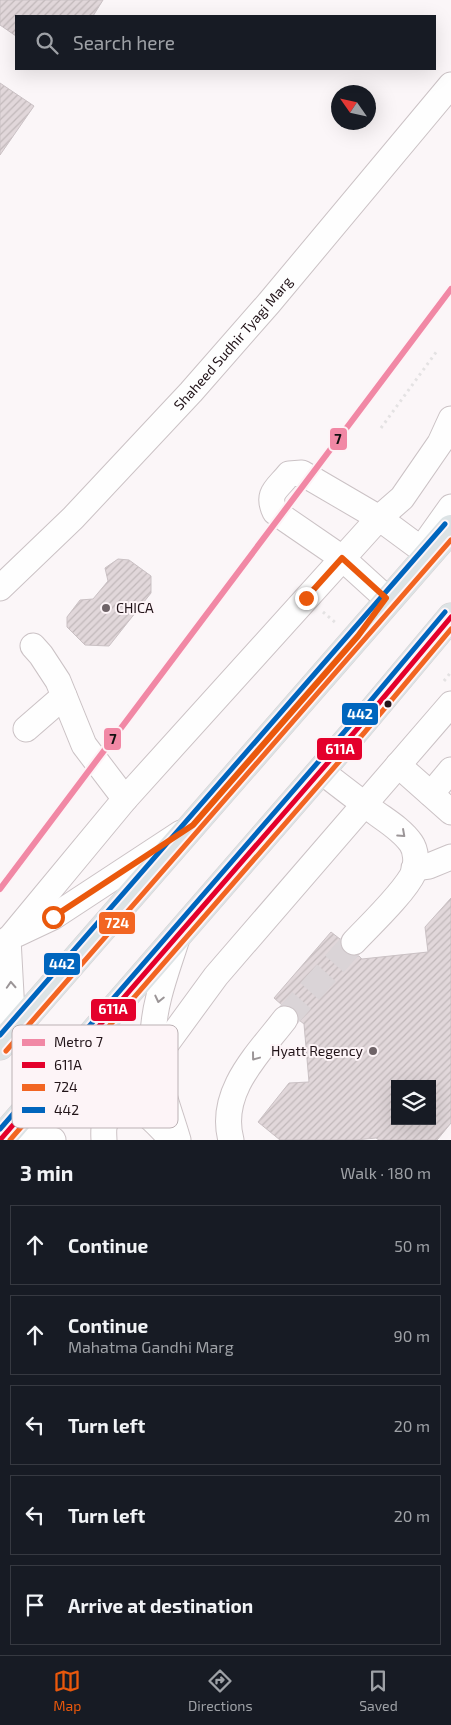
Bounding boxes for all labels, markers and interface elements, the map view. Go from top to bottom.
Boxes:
search box [15,15,436,70]
icon: search [33,29,61,57]
text: Search here [73,31,175,54]
north arrow [331,85,376,130]
street label: Shaheed Sudhir Tyagi Marg [170,273,296,413]
line badge: 7 [329,427,348,451]
text: 7 [334,430,342,447]
route end [295,587,318,610]
place label: CHICA [116,599,154,616]
marker: CHICA [100,602,112,614]
unlabelled marker [383,699,393,709]
line badge: 442 [341,702,379,726]
text: 442 [347,705,373,722]
line badge: 7 [103,727,122,751]
text: 7 [109,730,117,747]
line badge: 611A [316,737,363,761]
text: 611A [325,740,356,757]
one-way arrow [397,828,406,837]
route start [42,906,65,929]
line badge: 724 [98,911,136,935]
text: 724 [105,914,129,931]
line badge: 442 [43,952,81,976]
text: 442 [49,955,75,972]
one-way arrow [5,981,16,989]
one-way arrow [154,994,165,1003]
line badge: 611A [90,998,137,1022]
text: 611A [98,1000,129,1017]
legend [12,1025,178,1128]
text: Metro 7 [54,1033,103,1050]
place label: Hyatt Regency [271,1042,364,1059]
marker: Hyatt Regency [367,1045,379,1057]
one-way arrow [252,1051,261,1061]
text: 611A [54,1056,82,1073]
text: 724 [54,1078,78,1095]
map controls [391,1080,436,1125]
button: layers [391,1080,436,1125]
text: 442 [54,1101,79,1118]
text: 3 min [20,1160,73,1185]
text: Walk · 180 m [340,1163,431,1182]
icon: ahead [21,1231,49,1259]
text: Continue [68,1234,148,1257]
text: 50 m [394,1236,430,1255]
text: Continue [68,1314,148,1337]
icon: ahead [21,1321,49,1349]
text: 90 m [394,1326,430,1345]
text: Mahatma Gandhi Marg [68,1337,234,1356]
icon: left [21,1411,49,1439]
text: Turn left [68,1414,145,1437]
text: 20 m [394,1416,430,1435]
icon: left [21,1501,49,1529]
text: Turn left [68,1504,145,1527]
text: 20 m [394,1506,430,1525]
icon: arrive [21,1591,49,1619]
text: Arrive at destination [68,1594,253,1617]
tab: Map [53,1667,81,1714]
tab: Directions [188,1667,253,1714]
tab: Saved [359,1667,398,1714]

